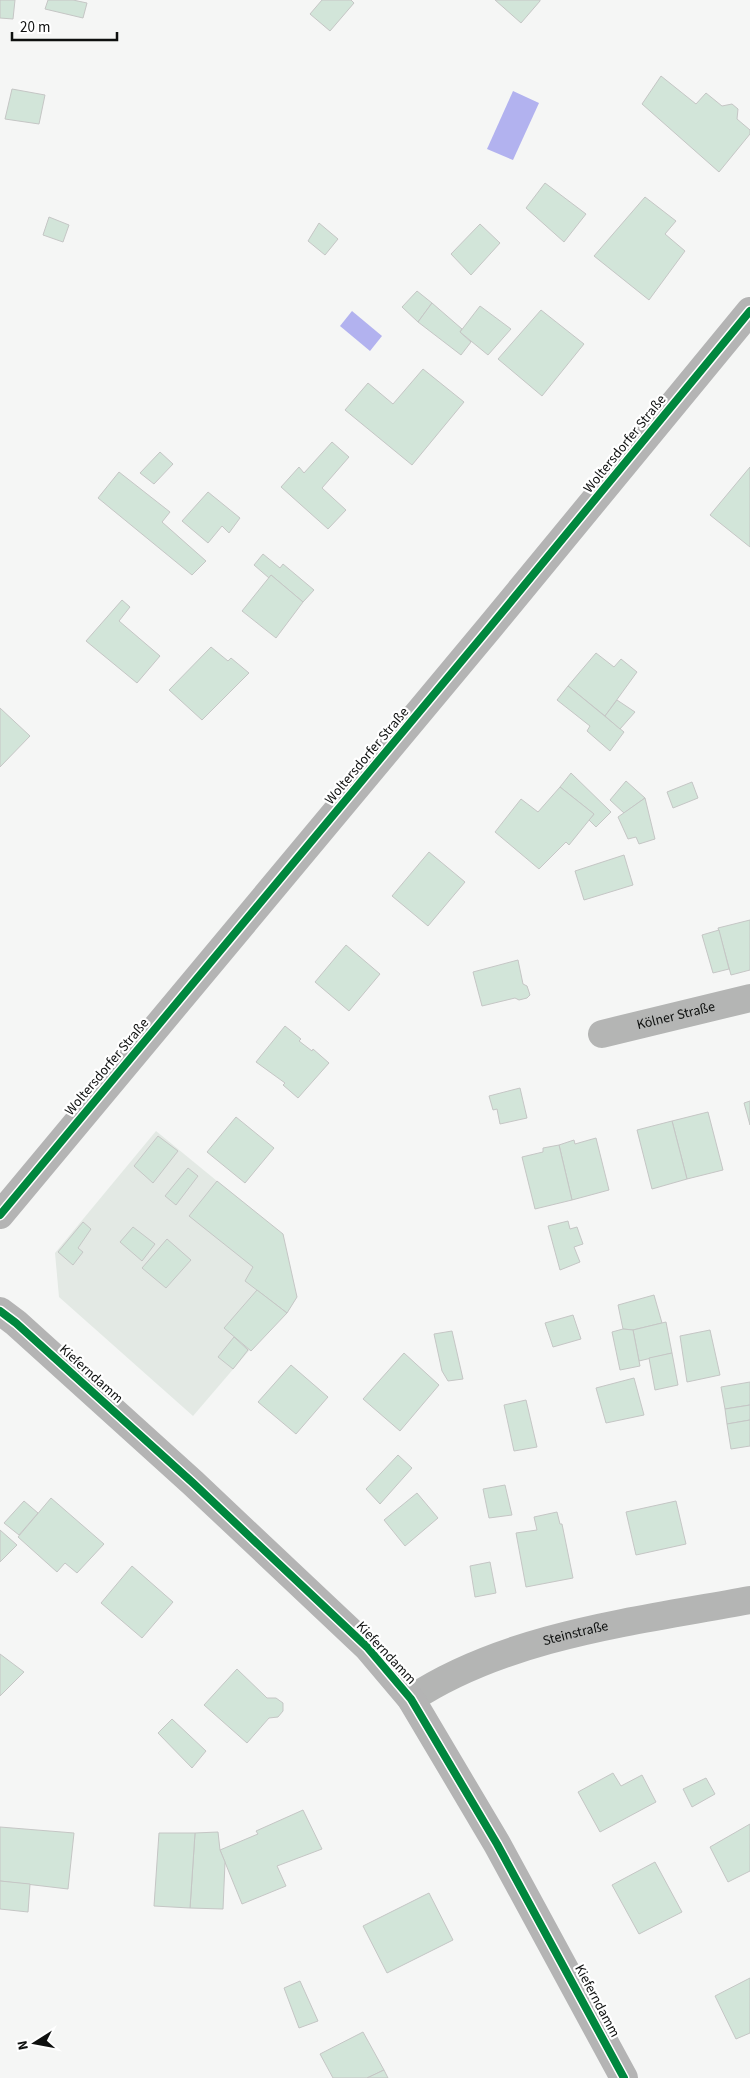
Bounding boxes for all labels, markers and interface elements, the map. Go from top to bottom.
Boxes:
scale bar [12,10,118,42]
text: 20 m [20,17,50,38]
street label: Woltersdorfer Straße [579,390,671,498]
street label: Woltersdorfer Straße [320,703,414,809]
street label: Kölner Straße [635,997,717,1035]
street label: Woltersdorfer Straße [60,1014,154,1120]
street label: Kieferndamm [55,1340,127,1408]
street label: Steinstraße [540,1616,610,1651]
street label: Kieferndamm [351,1617,421,1689]
street label: Kieferndamm [569,1961,625,2041]
north arrow [10,2018,60,2068]
text: N [13,2039,34,2052]

